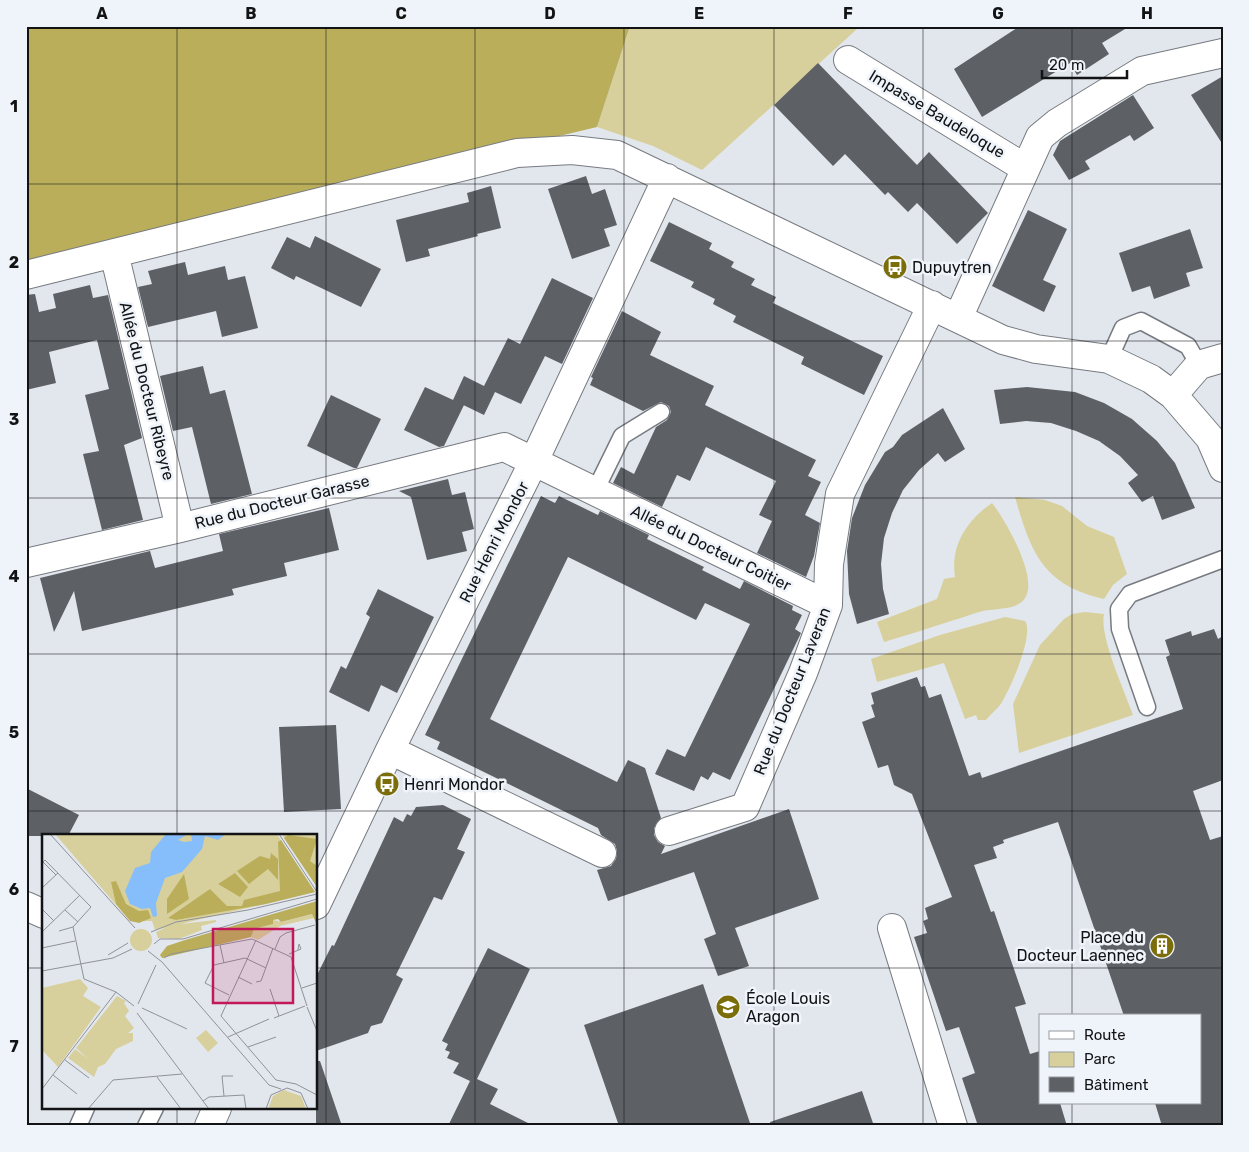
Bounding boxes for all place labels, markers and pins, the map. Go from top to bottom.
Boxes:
bus stop icon: Dupuytren [882,254,908,280]
place label: Dupuytren [912,258,992,277]
bus stop icon: Henri Mondor [374,771,400,797]
place label: Henri Mondor [404,775,504,794]
place label: Place du Docteur Laennec [1016,928,1144,965]
building icon: Place du Docteur Laennec [1149,933,1175,959]
place label: École Louis Aragon [746,989,830,1026]
school or university icon: École Louis Aragon [715,994,741,1020]

